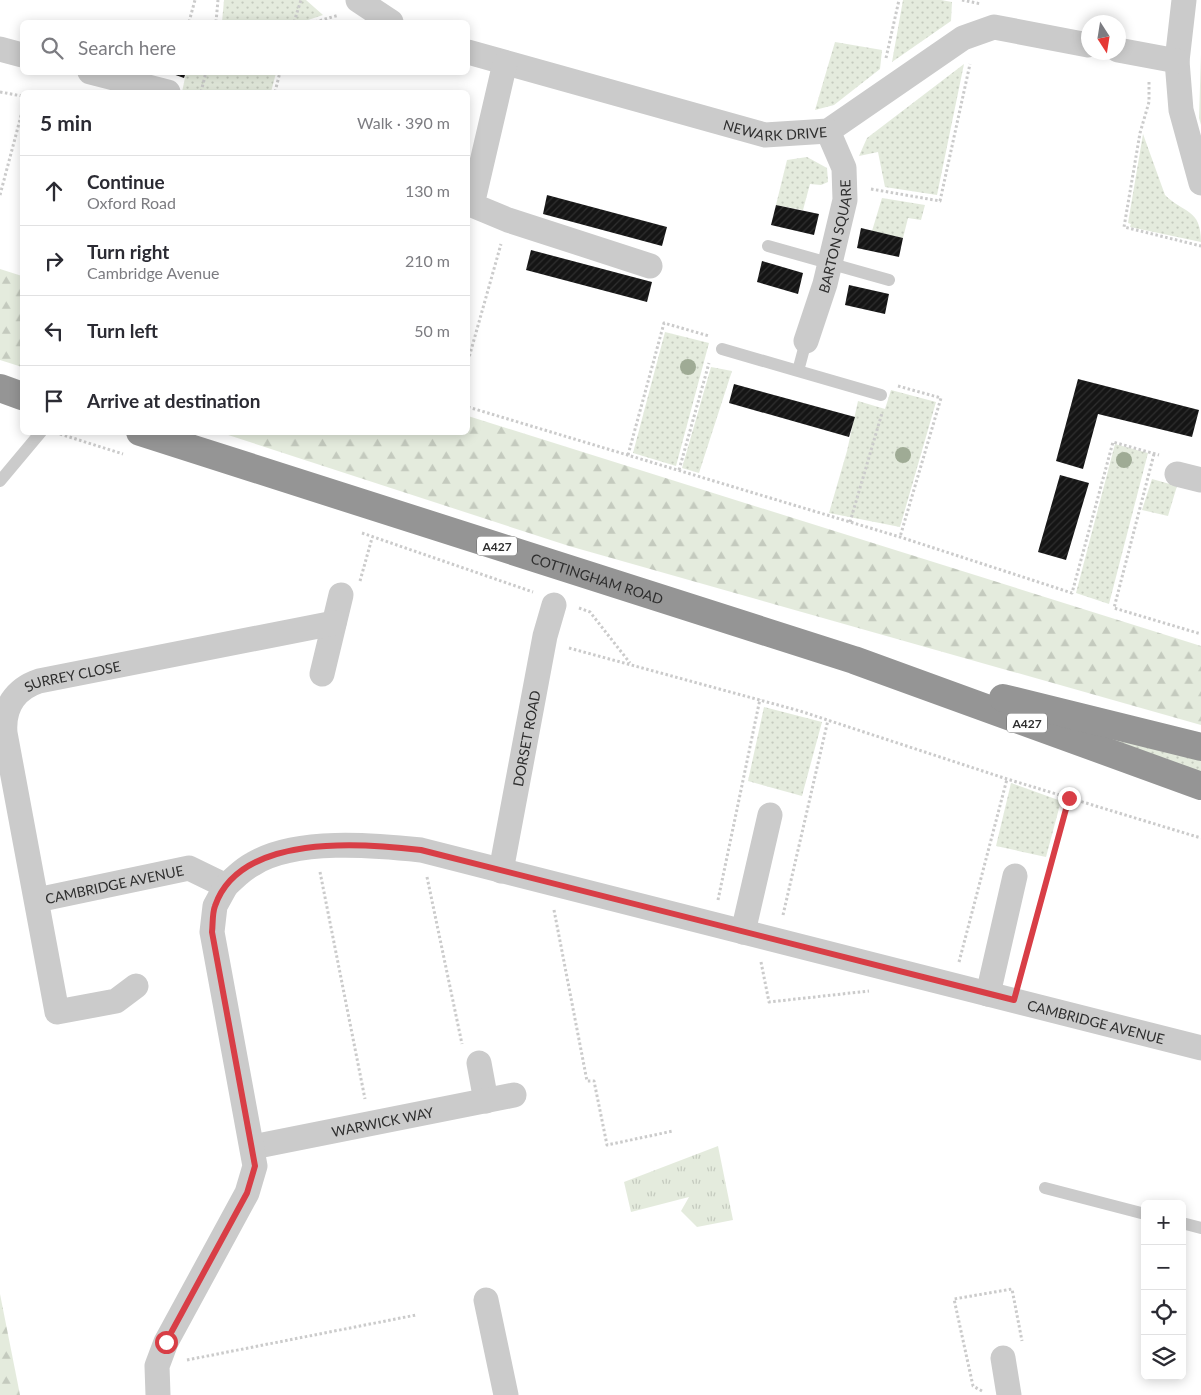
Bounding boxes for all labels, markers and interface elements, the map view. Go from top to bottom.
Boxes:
north arrow [1081,15,1126,60]
search box [20,20,470,75]
icon: search [38,34,66,62]
text: Search here [78,36,176,59]
text: 5 min [40,110,92,135]
text: Walk · 390 m [357,113,450,132]
street label: NEWARK DRIVE [722,115,827,144]
text: Continue [87,170,165,193]
icon: ahead [40,177,68,205]
street label: BARTON SQUARE [814,179,854,295]
text: 130 m [405,181,450,200]
text: Oxford Road [87,193,176,212]
text: Turn right [87,240,169,263]
icon: right [40,247,68,275]
text: 210 m [405,251,450,270]
text: Cambridge Avenue [87,263,220,282]
icon: left [40,317,68,345]
text: Turn left [87,319,158,342]
text: 50 m [414,321,450,340]
icon: arrive [40,387,68,415]
text: Arrive at destination [87,389,260,412]
road number: A427 [477,536,517,556]
street label: COTTINGHAM ROAD [529,549,666,607]
street label: SURREY CLOSE [21,657,122,695]
street label: DORSET ROAD [509,689,543,788]
road number: A427 [1007,714,1047,732]
route end [1058,787,1081,810]
street label: CAMBRIDGE AVENUE [43,861,185,907]
street label: CAMBRIDGE AVENUE [1026,996,1166,1047]
street label: WARWICK WAY [330,1103,435,1140]
map controls [1141,1200,1186,1380]
button: + [1141,1200,1186,1245]
button: − [1141,1245,1186,1290]
button: locate [1141,1290,1186,1335]
route start [155,1331,178,1354]
button: layers [1141,1335,1186,1380]

